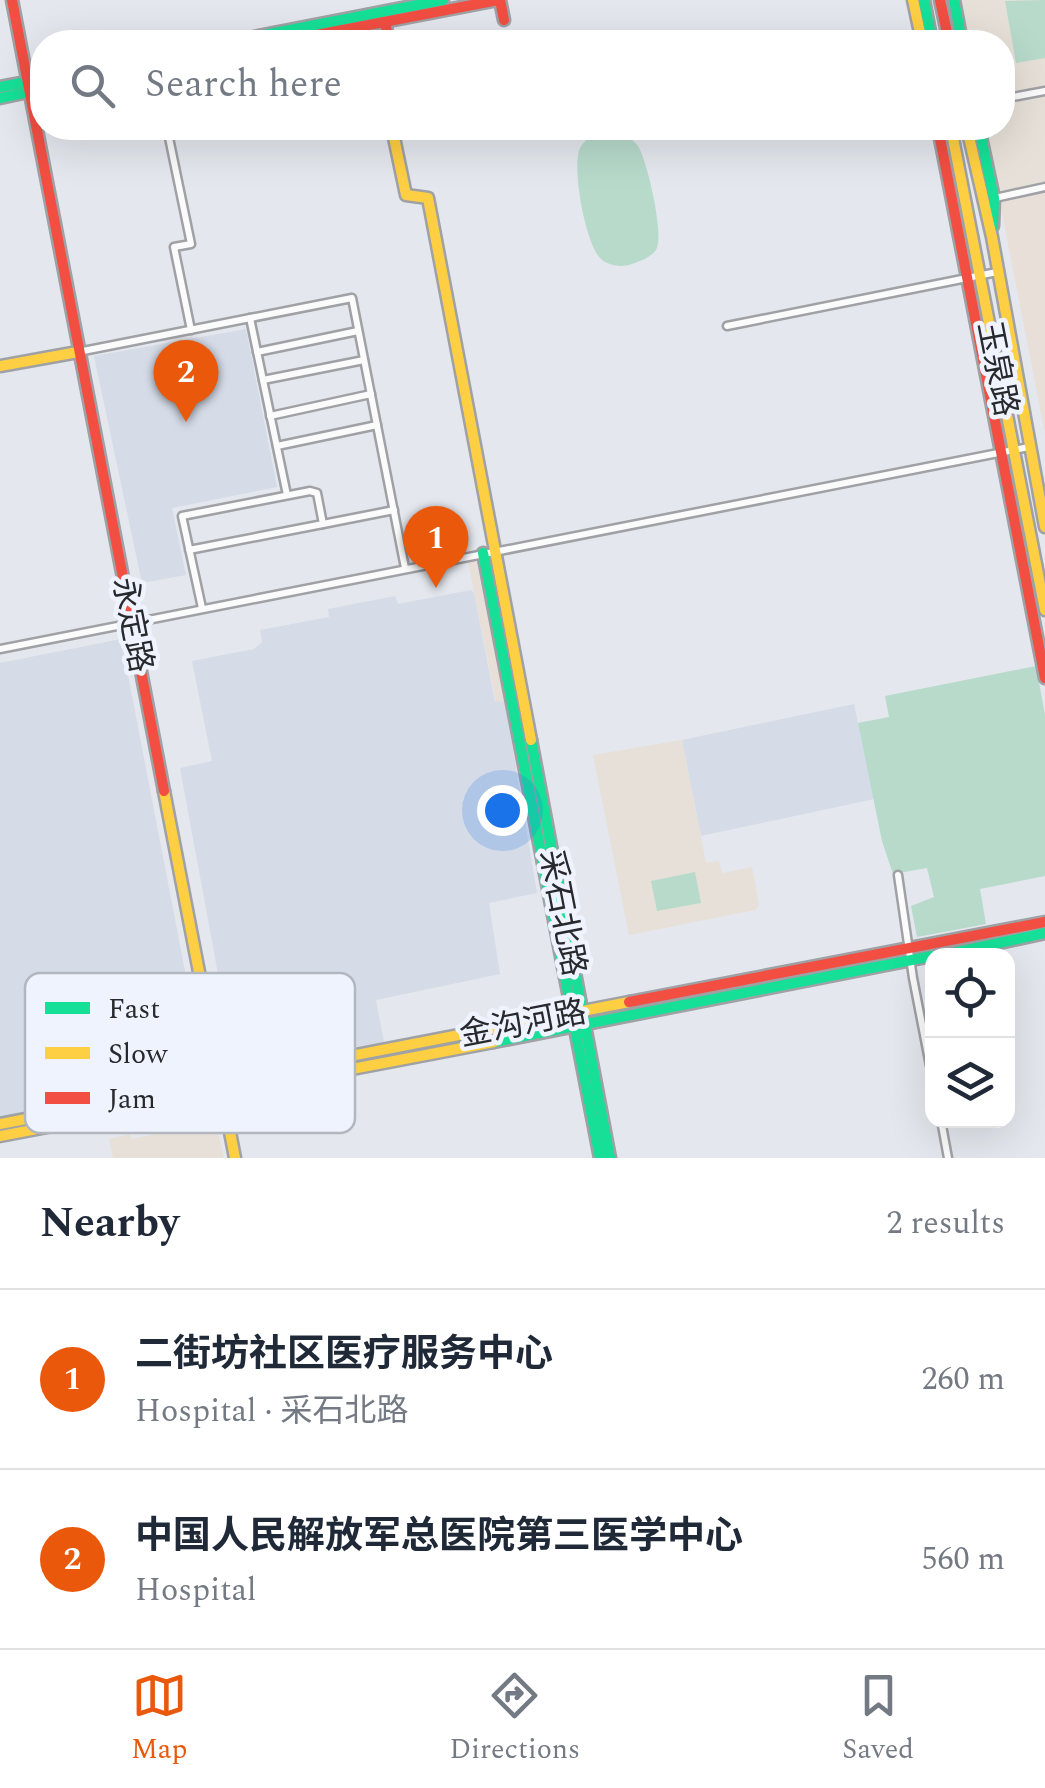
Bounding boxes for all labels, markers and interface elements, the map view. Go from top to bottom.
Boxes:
search box [30,30,1015,140]
text: Search here [145,56,342,114]
icon: search [65,58,120,113]
street label: 玉泉路 [964,317,1030,421]
pin: 2 [154,340,218,422]
pin: 1 [404,506,468,588]
street label: 永定路 [99,573,165,677]
your location [477,785,528,836]
street label: 采石北路 [526,845,598,981]
map controls [925,948,1015,1128]
button: locate [925,948,1015,1038]
legend [25,973,355,1133]
text: Fast [108,988,160,1031]
street label: 金沟河路 [455,988,591,1060]
text: Slow [108,1033,168,1076]
button: layers [925,1038,1015,1128]
text: Jam [108,1078,156,1121]
text: Nearby [40,1192,179,1255]
text: 2 results [886,1199,1005,1248]
text: 二街坊社区医疗服务中心 [135,1326,553,1384]
text: 1 [64,1355,81,1404]
text: 260 m [921,1355,1005,1404]
text: Hospital · 采石北路 [135,1387,408,1436]
text: 中国人民解放军总医院第三医学中心 [135,1508,743,1566]
text: 2 [64,1535,81,1584]
text: 560 m [921,1535,1005,1584]
text: Hospital [135,1566,256,1615]
tab: Map [131,1668,187,1771]
tab: Directions [449,1668,580,1771]
tab: Saved [842,1668,914,1771]

